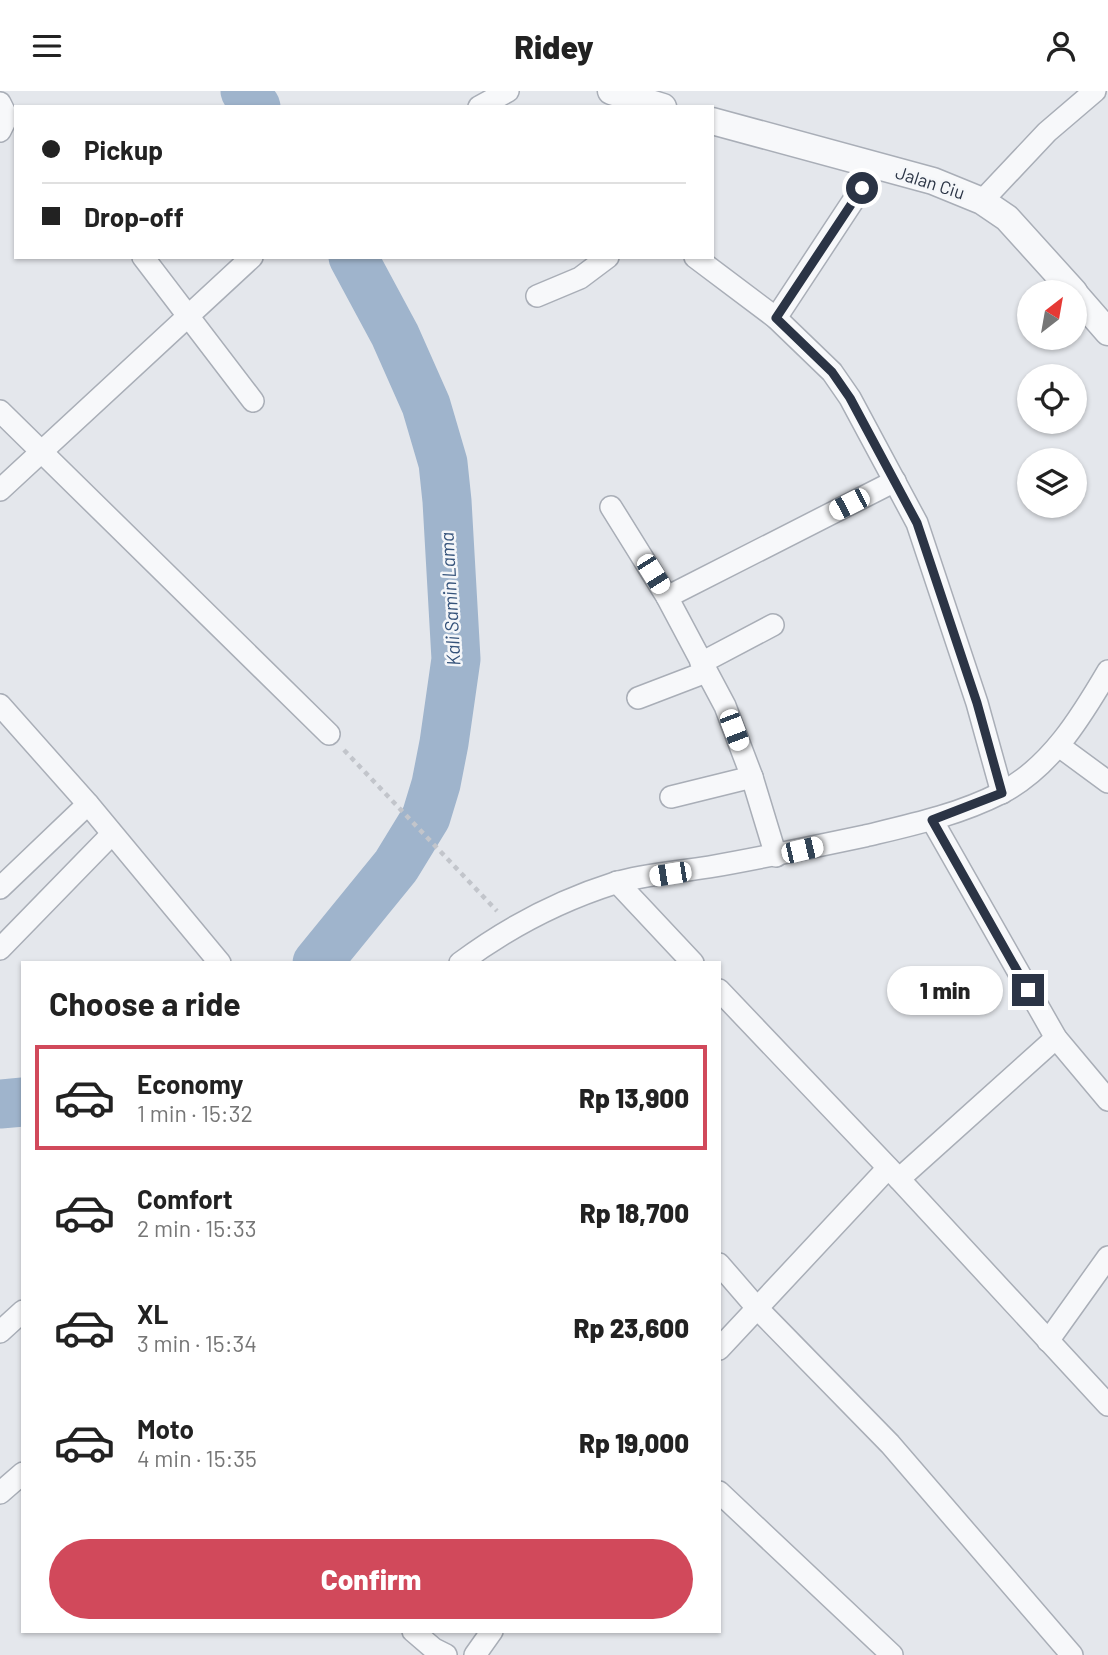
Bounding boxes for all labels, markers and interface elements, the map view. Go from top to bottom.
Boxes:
icon: menu [28,27,66,65]
text: Ridey [514,27,594,65]
icon: person [1042,27,1080,65]
text: Pickup [84,134,163,165]
street label: Jalan Ciu [893,161,968,204]
route start [846,172,878,204]
text: Drop-off [84,201,184,232]
north arrow [1017,280,1087,350]
map controls [1017,280,1087,518]
button: locate [1017,364,1087,434]
button: layers [1017,448,1087,518]
car [826,485,873,523]
water label: Kali Samin Lama [435,532,464,666]
car [633,551,674,597]
car [717,707,752,753]
car [780,835,825,865]
car [648,860,693,888]
callout: 1 min [888,965,1004,1014]
route end [1012,974,1044,1006]
text: 1 min [920,976,970,1004]
text: Choose a ride [49,984,241,1022]
icon: car [53,1066,116,1129]
text: Economy [137,1068,243,1099]
text: Rp 13,900 [579,1082,689,1113]
text: 1 min · 15:32 [137,1099,253,1127]
icon: car [53,1181,116,1244]
text: Comfort [137,1183,233,1214]
text: Rp 18,700 [580,1197,689,1228]
text: 2 min · 15:33 [137,1214,257,1242]
icon: car [53,1296,116,1359]
text: XL [137,1298,168,1329]
text: Rp 23,600 [574,1312,689,1343]
text: 3 min · 15:34 [137,1329,257,1357]
icon: car [53,1411,116,1474]
text: Moto [137,1413,194,1444]
text: Rp 19,000 [579,1427,689,1458]
text: 4 min · 15:35 [137,1444,257,1472]
button: Confirm [49,1539,693,1619]

